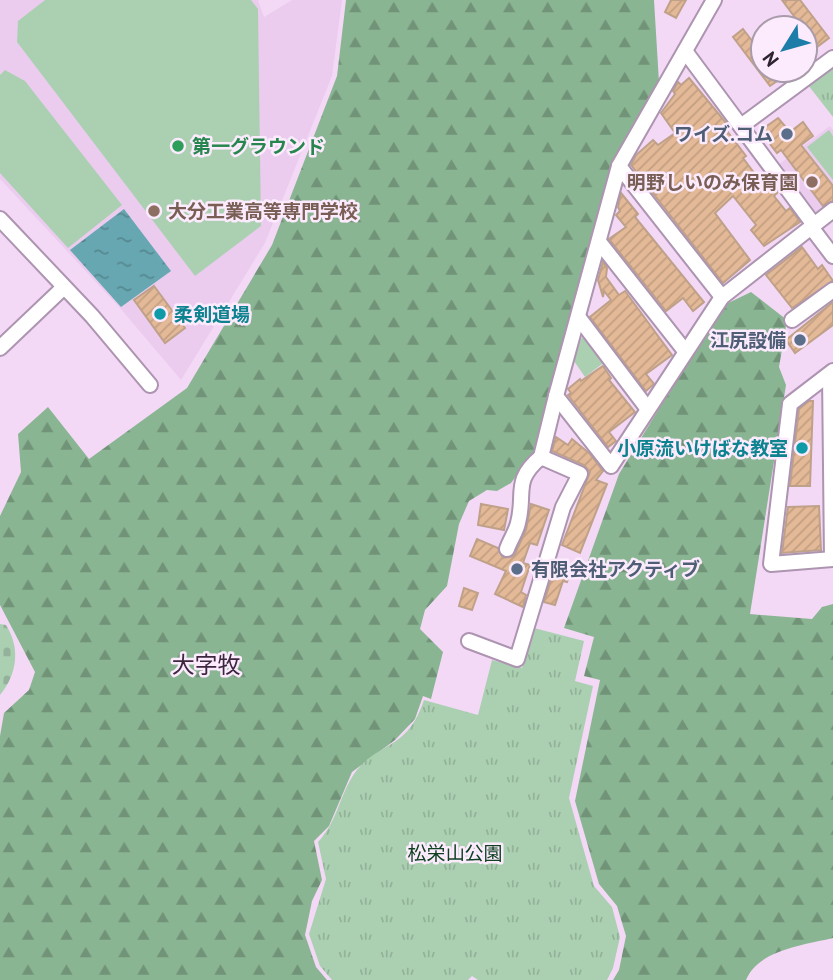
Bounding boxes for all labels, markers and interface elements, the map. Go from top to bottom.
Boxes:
north arrow [749,14,819,84]
text: N [757,47,784,71]
place label: ワイズ.コム [674,122,773,146]
marker: ワイズ.コム [779,126,795,142]
place label: 第一グラウンド [192,134,325,158]
marker: 第一グラウンド [170,138,186,154]
place label: 明野しいのみ保育園 [627,170,798,194]
marker: 明野しいのみ保育園 [804,174,820,190]
place label: 大分工業高等専門学校 [168,199,358,223]
marker: 大分工業高等専門学校 [146,203,162,219]
place label: 柔剣道場 [174,302,250,326]
marker: 柔剣道場 [152,306,168,322]
place label: 江尻設備 [710,328,786,352]
marker: 江尻設備 [792,332,808,348]
place label: 小原流いけばな教室 [617,436,788,460]
marker: 小原流いけばな教室 [794,440,810,456]
place label: 有限会社アクティブ [531,557,700,581]
marker: 有限会社アクティブ [509,561,525,577]
district label: 大字牧 [172,650,241,679]
park label: 松栄山公園 [407,841,503,865]

